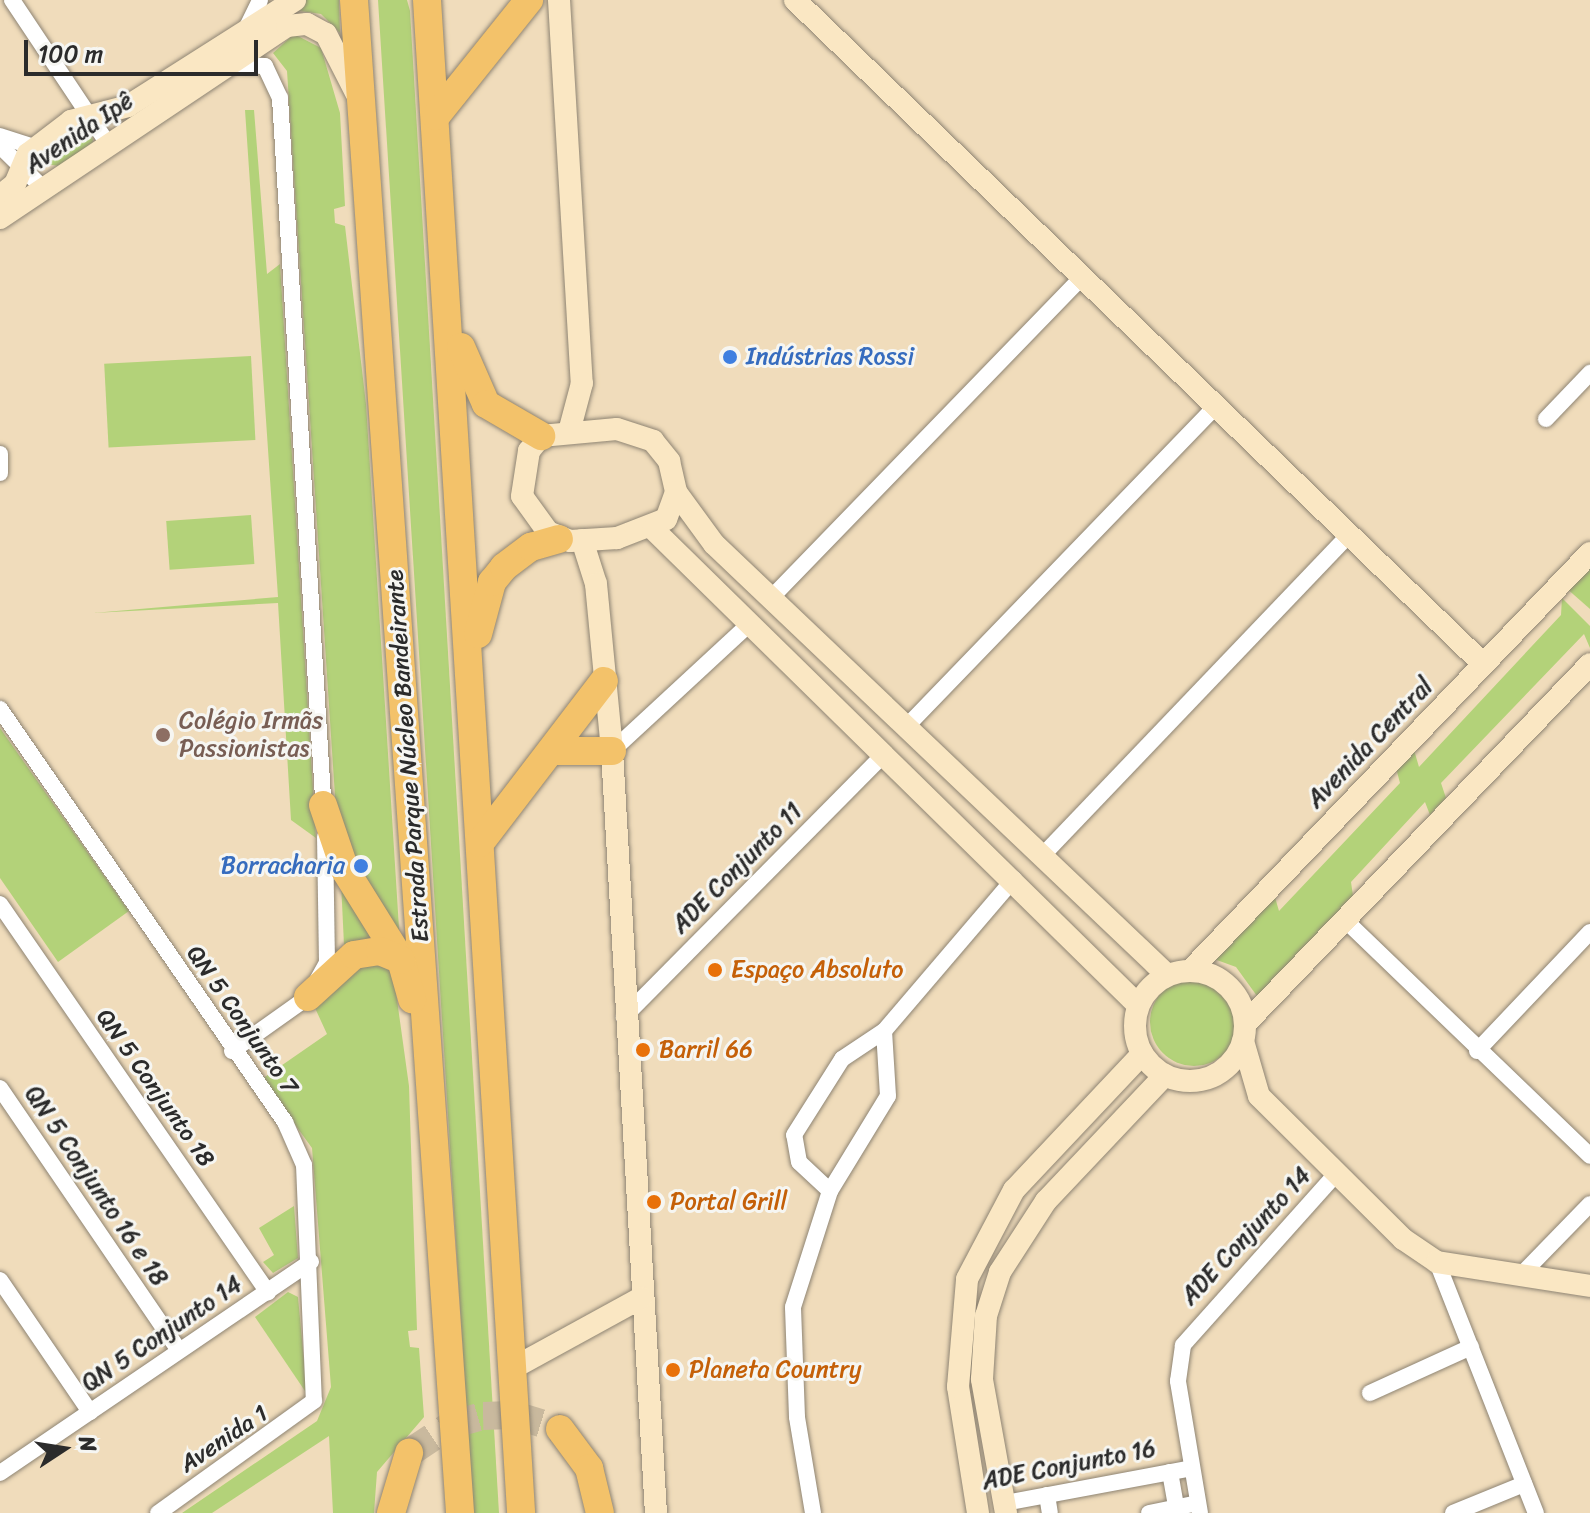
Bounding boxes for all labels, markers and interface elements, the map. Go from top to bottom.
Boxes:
scale bar [28,24,262,74]
text: 100 m [38,33,103,75]
street label: Avenida Ipê [19,86,139,180]
place label: Indústrias Rossi [746,343,914,371]
marker: Indústrias Rossi [721,348,739,366]
street label: Estrada Parque Núcleo Bandeirante [381,568,435,944]
street label: Avenida Central [1301,672,1439,814]
place label: Colégio Irmãs Passionistas [179,707,322,763]
marker: Colégio Irmãs Passionistas [154,726,172,744]
street label: ADE Conjunto 11 [666,797,808,939]
place label: Borracharia [221,852,345,880]
marker: Borracharia [352,857,370,875]
street label: QN 5 Conjunto 7 [180,940,304,1100]
place label: Espaço Absoluto [731,956,905,984]
marker: Espaço Absoluto [706,961,724,979]
street label: QN 5 Conjunto 18 [90,1003,220,1173]
place label: Barril 66 [659,1036,753,1064]
marker: Barril 66 [634,1041,652,1059]
street label: QN 5 Conjunto 16 e 18 [18,1080,174,1292]
street label: ADE Conjunto 14 [1175,1161,1317,1311]
place label: Portal Grill [670,1188,787,1216]
marker: Portal Grill [645,1193,663,1211]
street label: QN 5 Conjunto 14 [76,1270,248,1398]
place label: Planeta Country [689,1356,861,1384]
marker: Planeta Country [664,1361,682,1379]
street label: Avenida 1 [174,1399,274,1479]
north arrow [24,1409,104,1489]
text: N [67,1432,109,1455]
street label: ADE Conjunto 16 [980,1434,1158,1496]

